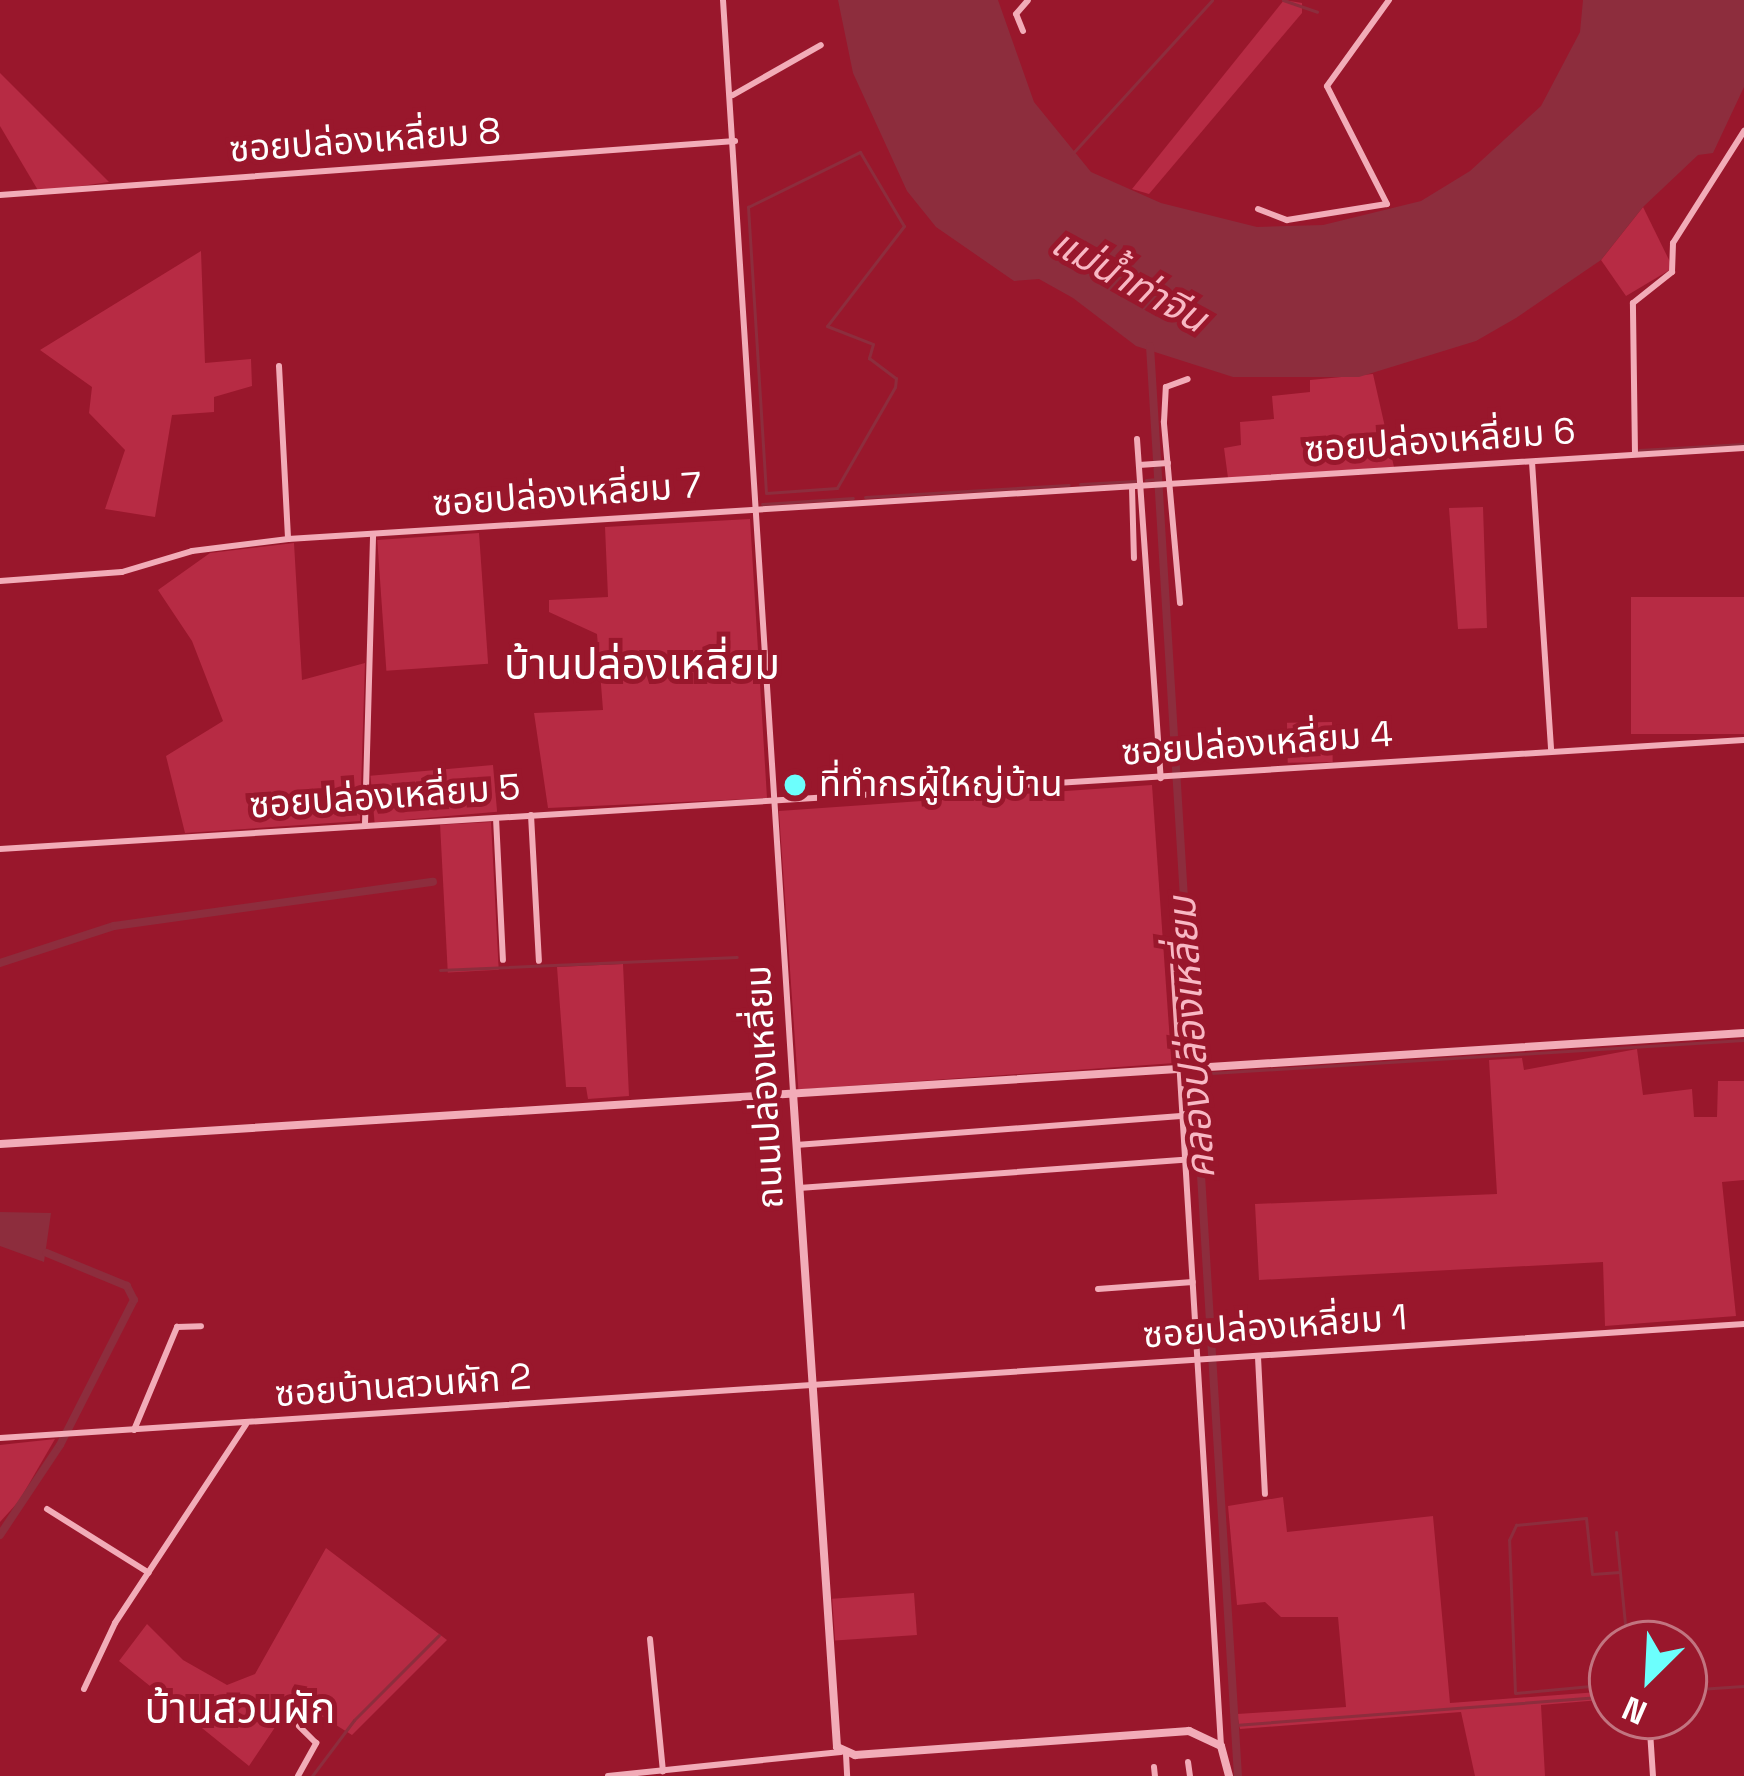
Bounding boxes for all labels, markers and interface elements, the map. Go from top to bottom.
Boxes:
street label: ซอยปล่องเหลี่ยม 8 [228,110,502,172]
water label: แม่น้ำท่าจีน [1043,219,1215,343]
street label: ซอยปล่องเหลี่ยม 6 [1303,410,1577,472]
street label: ซอยปล่องเหลี่ยม 7 [431,464,703,526]
district label: บ้านปล่องเหลี่ยม [504,640,780,690]
street label: ซอยปล่องเหลี่ยม 4 [1120,713,1394,775]
place label: ที่ทำกรผู้ใหญ่บ้าน [819,763,1063,807]
street label: ซอยปล่องเหลี่ยม 5 [248,766,522,828]
marker: ที่ทำกรผู้ใหญ่บ้าน [782,772,808,798]
water label: คลองปล่องเหลี่ยม [1159,895,1225,1181]
street label: ถนนปล่องเหลี่ยม [737,964,793,1210]
street label: ซอยปล่องเหลี่ยม 1 [1142,1296,1408,1358]
street label: ซอยบ้านสวนผัก 2 [273,1355,533,1417]
north arrow [1588,1620,1708,1740]
district label: บ้านสวนผัก [144,1684,336,1734]
text: N [1616,1686,1653,1734]

